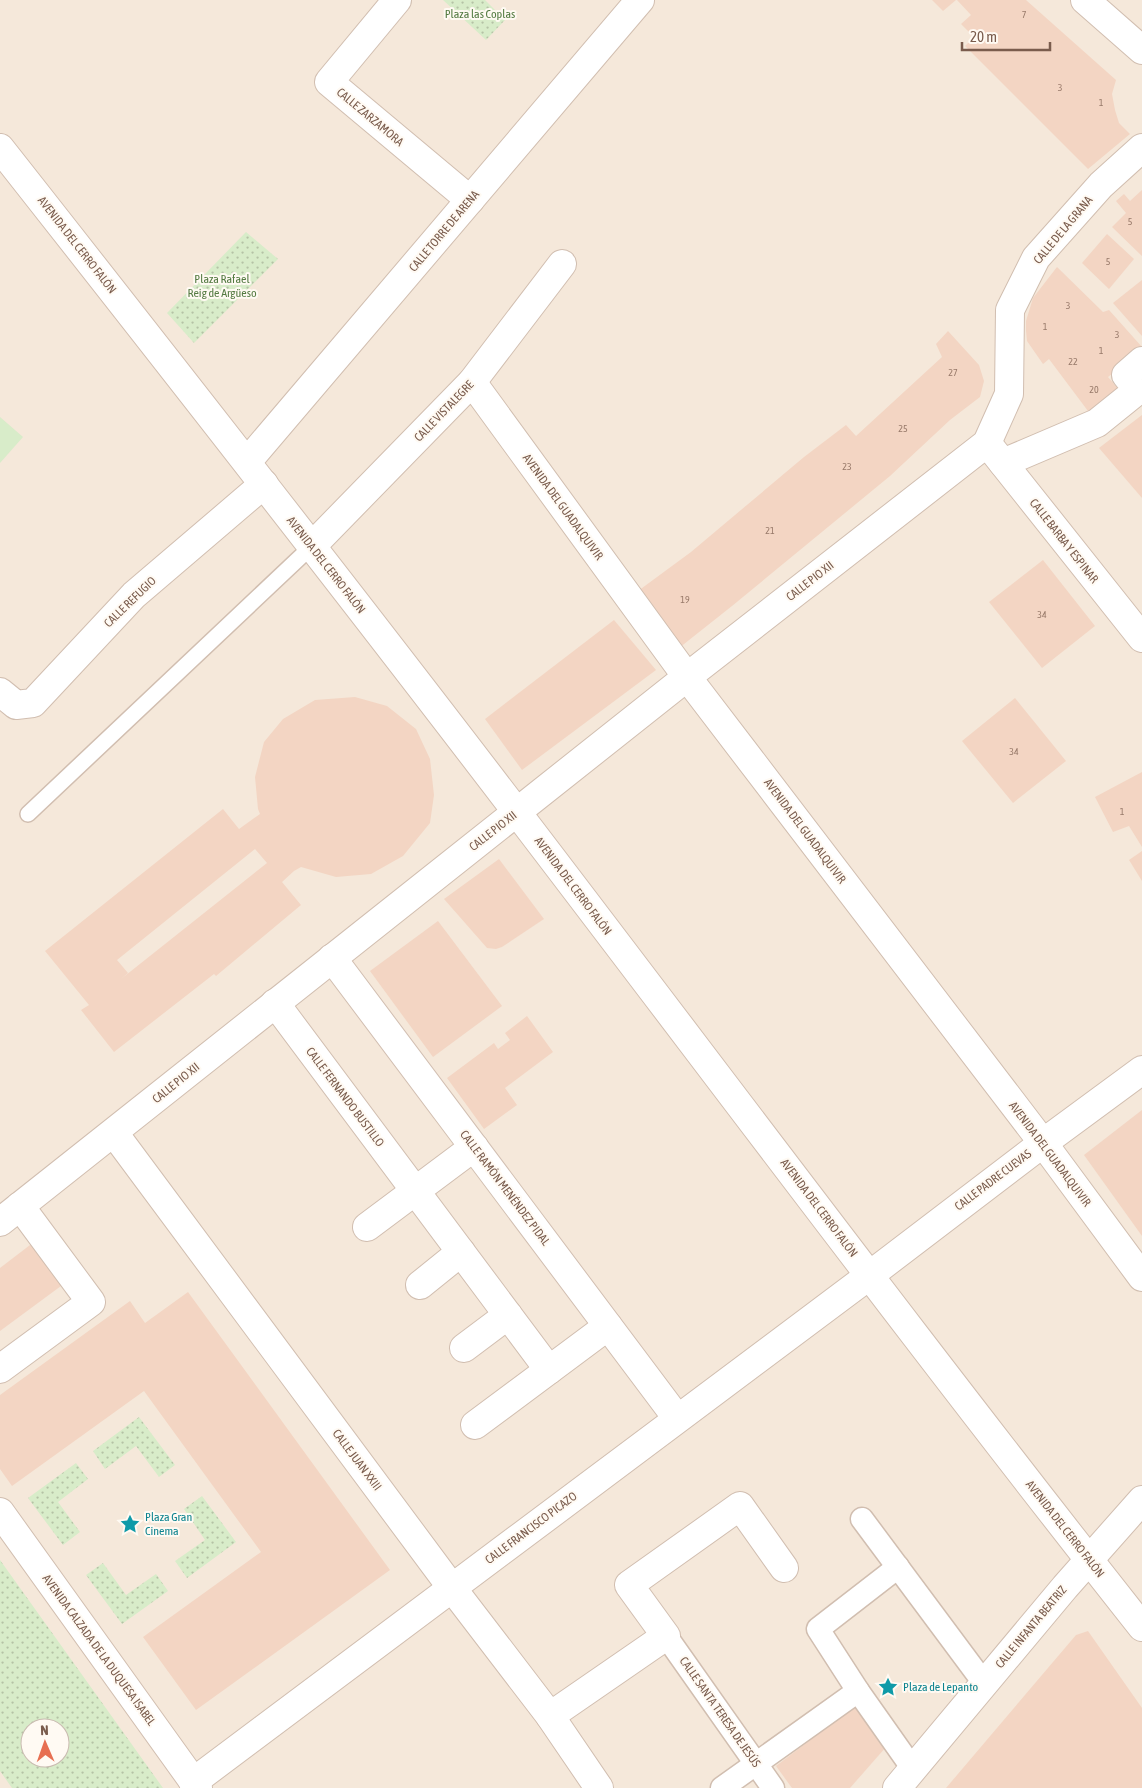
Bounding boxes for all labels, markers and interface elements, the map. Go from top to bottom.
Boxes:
park label: Plaza las Coplas [445,7,515,21]
house number: 7 [1022,9,1027,20]
scale bar [962,20,1050,52]
text: 20 m [970,28,997,45]
house number: 3 [1058,82,1063,93]
street label: CALLE ZARZAMORA [334,85,406,149]
house number: 1 [1099,97,1104,108]
street label: CALLE TORRE DE ARENA [406,188,482,274]
street label: CALLE DE LA GRANA [1031,193,1095,267]
street label: AVENIDA DEL CERRO FALÓN [35,194,119,296]
house number: 5 [1128,216,1133,227]
house number: 5 [1106,256,1111,267]
park label: Plaza Rafael Reig de Argüeso [187,272,257,300]
house number: 3 [1066,300,1071,311]
house number: 1 [1043,321,1048,332]
house number: 3 [1115,329,1120,340]
house number: 1 [1099,345,1104,356]
house number: 22 [1068,356,1078,367]
house number: 27 [948,367,958,378]
street label: CALLE VISTALEGRE [411,378,477,444]
house number: 20 [1089,384,1099,395]
house number: 25 [898,423,908,434]
street label: AVENIDA DEL GUADALQUIVIR [520,451,606,563]
house number: 23 [842,461,852,472]
street label: CALLE BARBA Y ESPINAR [1027,496,1101,586]
street label: AVENIDA DEL CERRO FALÓN [284,514,368,616]
house number: 21 [765,525,775,536]
street label: CALLE PIO XII [783,558,837,604]
street label: CALLE REFUGIO [101,574,159,630]
house number: 19 [680,594,690,605]
house number: 34 [1037,609,1047,620]
house number: 34 [1009,746,1019,757]
street label: AVENIDA DEL GUADALQUIVIR [761,776,849,886]
house number: 1 [1120,806,1125,817]
street label: CALLE PIO XII [466,808,520,854]
street label: AVENIDA DEL CERRO FALÓN [532,834,614,938]
street label: CALLE FERNANDO BUSTILLO [303,1045,387,1149]
street label: CALLE PIO XII [150,1060,202,1106]
street label: AVENIDA DEL GUADALQUIVIR [1006,1099,1094,1209]
street label: CALLE RAMÓN MENÉNDEZ PIDAL [457,1128,553,1249]
street label: CALLE PADRE CUEVAS [952,1147,1034,1213]
street label: AVENIDA DEL CERRO FALÓN [778,1156,860,1260]
street label: CALLE JUAN XXIII [329,1427,385,1493]
street label: AVENIDA DEL CERRO FALÓN [1023,1478,1107,1580]
street label: CALLE FRANCISCO PICAZO [482,1489,580,1567]
place label: Plaza Gran Cinema [145,1510,192,1538]
place icon: Plaza Gran Cinema [119,1513,141,1535]
street label: AVENIDA CALZADA DE LA DUQUESA ISABEL [40,1572,159,1728]
street label: CALLE INFANTA BEATRIZ [992,1582,1070,1671]
street label: CALLE SANTA TERESA DE JESÚS [677,1654,763,1770]
place icon: Plaza de Lepanto [877,1676,899,1698]
place label: Plaza de Lepanto [903,1680,978,1694]
north arrow [20,1718,70,1768]
text: N [40,1722,49,1738]

